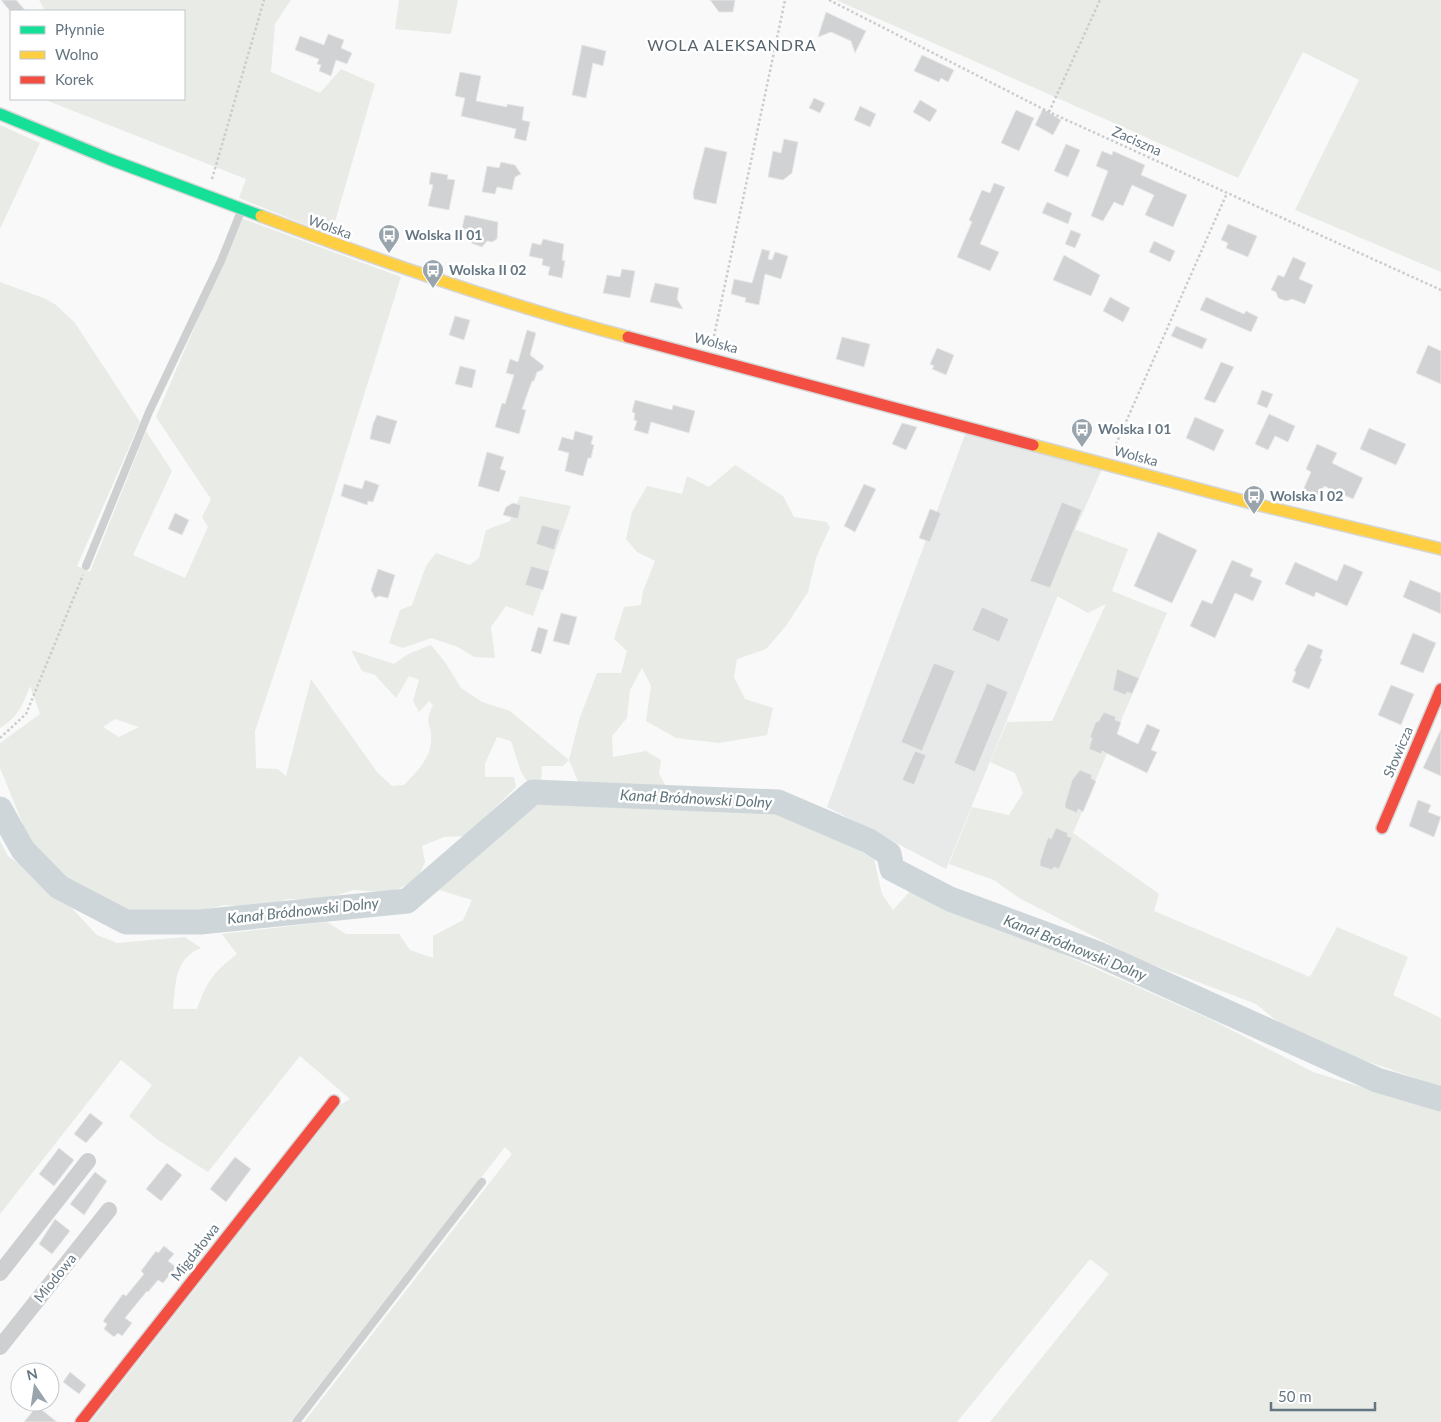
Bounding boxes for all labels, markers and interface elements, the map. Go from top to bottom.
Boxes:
legend [10,10,185,100]
text: Płynnie [55,20,105,38]
district label: WOLA ALEKSANDRA [647,35,817,54]
text: Wolno [55,45,99,63]
text: Korek [55,70,94,88]
street label: Zaciszna [1110,122,1165,159]
street label: Wolska [306,211,354,242]
bus stop icon: Wolska II 01 [377,223,401,254]
place label: Wolska II 01 [405,226,482,243]
bus stop icon: Wolska II 02 [421,258,445,289]
place label: Wolska II 02 [449,261,526,278]
street label: Wolska [692,328,740,357]
bus stop icon: Wolska I 01 [1070,417,1094,448]
place label: Wolska I 01 [1098,420,1171,437]
street label: Wolska [1112,441,1160,470]
bus stop icon: Wolska I 02 [1242,484,1266,515]
place label: Wolska I 02 [1270,487,1343,504]
street label: Słowicza [1379,724,1416,780]
water label: Kanał Bródnowski Dolny [620,785,773,811]
water label: Kanał Bródnowski Dolny [226,893,380,927]
water label: Kanał Bródnowski Dolny [1001,910,1150,984]
street label: Migdałowa [167,1220,222,1284]
street label: Miodowa [30,1250,79,1305]
north arrow [10,1362,60,1412]
text: N [25,1364,39,1383]
scale bar [1271,1380,1375,1412]
text: 50 m [1278,1387,1312,1405]

